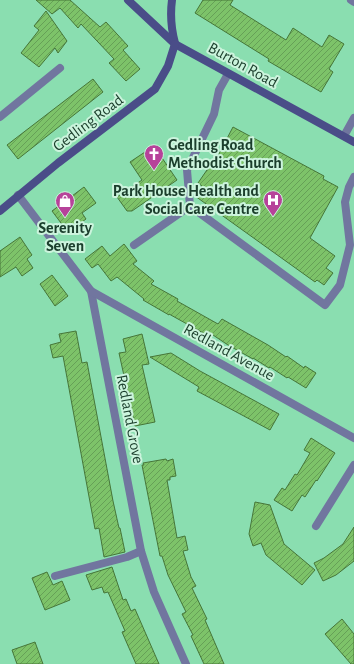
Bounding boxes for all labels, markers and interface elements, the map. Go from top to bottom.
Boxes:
street label: Burton Road [205,39,281,91]
street label: Gedling Road [50,92,126,154]
place label: Gedling Road Methodist Church [168,137,282,171]
church icon: Gedling Road Methodist Church [143,143,165,171]
place label: Park House Health and Social Care Centre [113,183,260,217]
hospital icon: Park House Health and Social Care Centre [262,189,284,217]
shop icon: Serenity Seven [54,190,76,218]
place label: Serenity Seven [38,220,93,254]
street label: Redland Avenue [181,321,277,383]
street label: Redland Grove [114,373,146,465]

